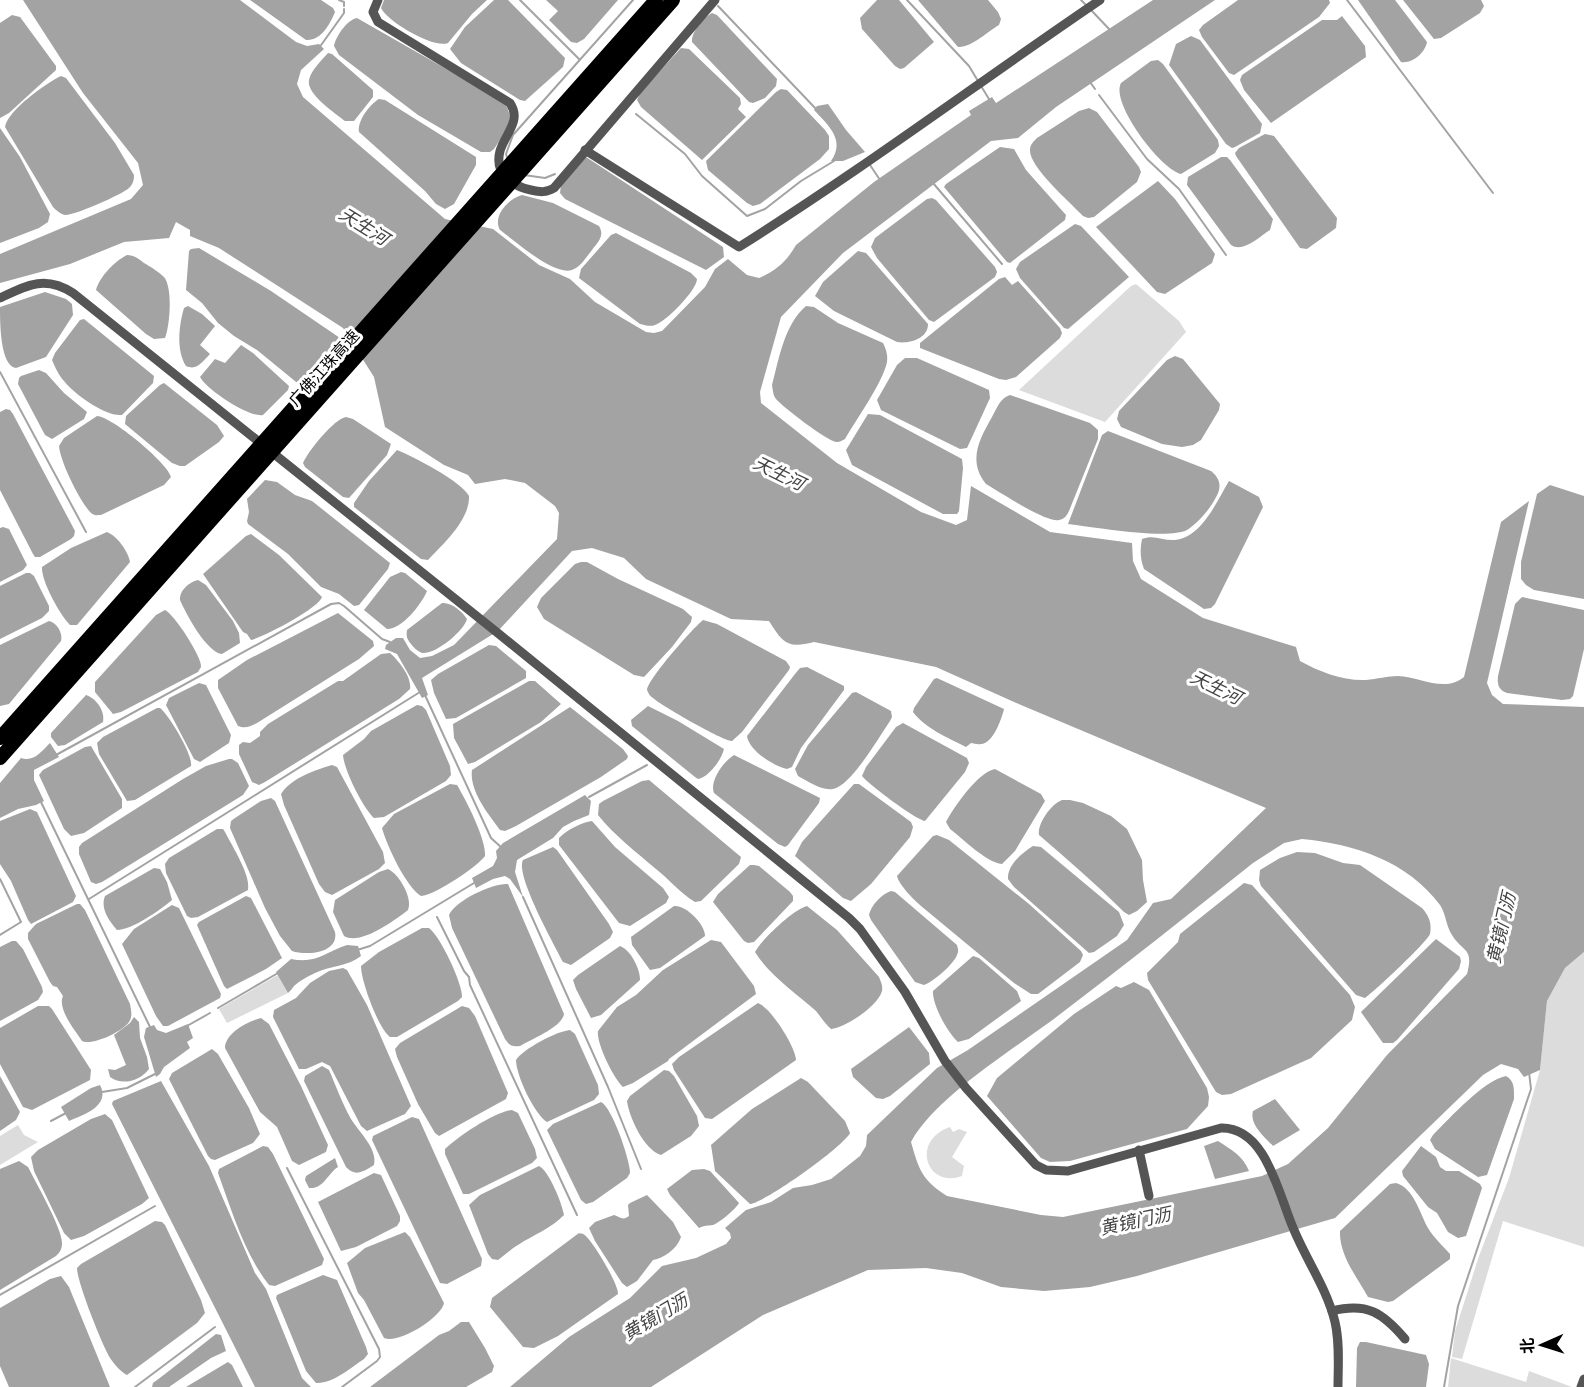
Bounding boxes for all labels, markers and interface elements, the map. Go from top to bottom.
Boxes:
water label: 天生河 [334,201,396,252]
street label: 广佛江珠高速 [283,325,365,411]
water label: 天生河 [749,450,811,497]
water label: 天生河 [1186,664,1248,711]
water label: 黄镜门沥 [1481,887,1522,966]
water label: 黄镜门沥 [1097,1201,1176,1241]
water label: 黄镜门沥 [618,1286,695,1346]
north arrow [1512,1315,1572,1375]
text: 北 [1516,1337,1539,1354]

